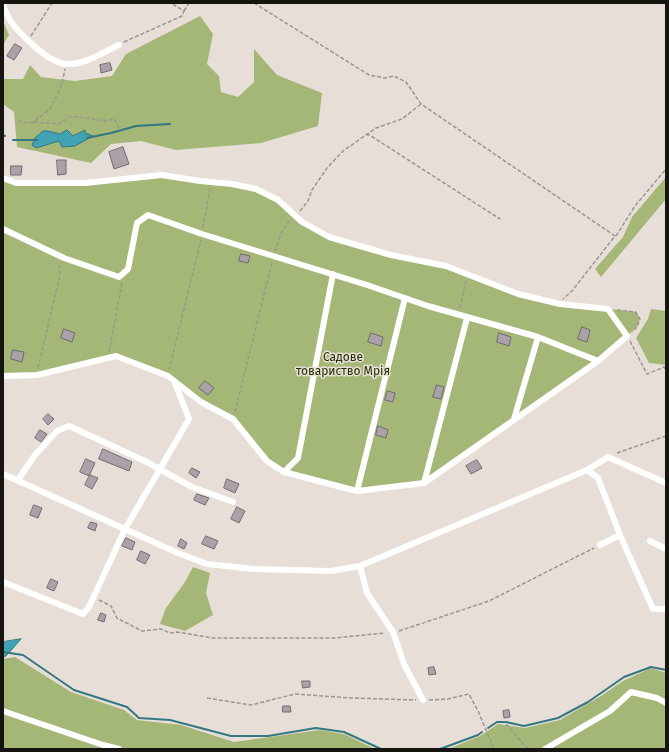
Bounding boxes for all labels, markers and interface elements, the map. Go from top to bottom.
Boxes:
park label: Садове товариство Мрія [296,351,390,379]

